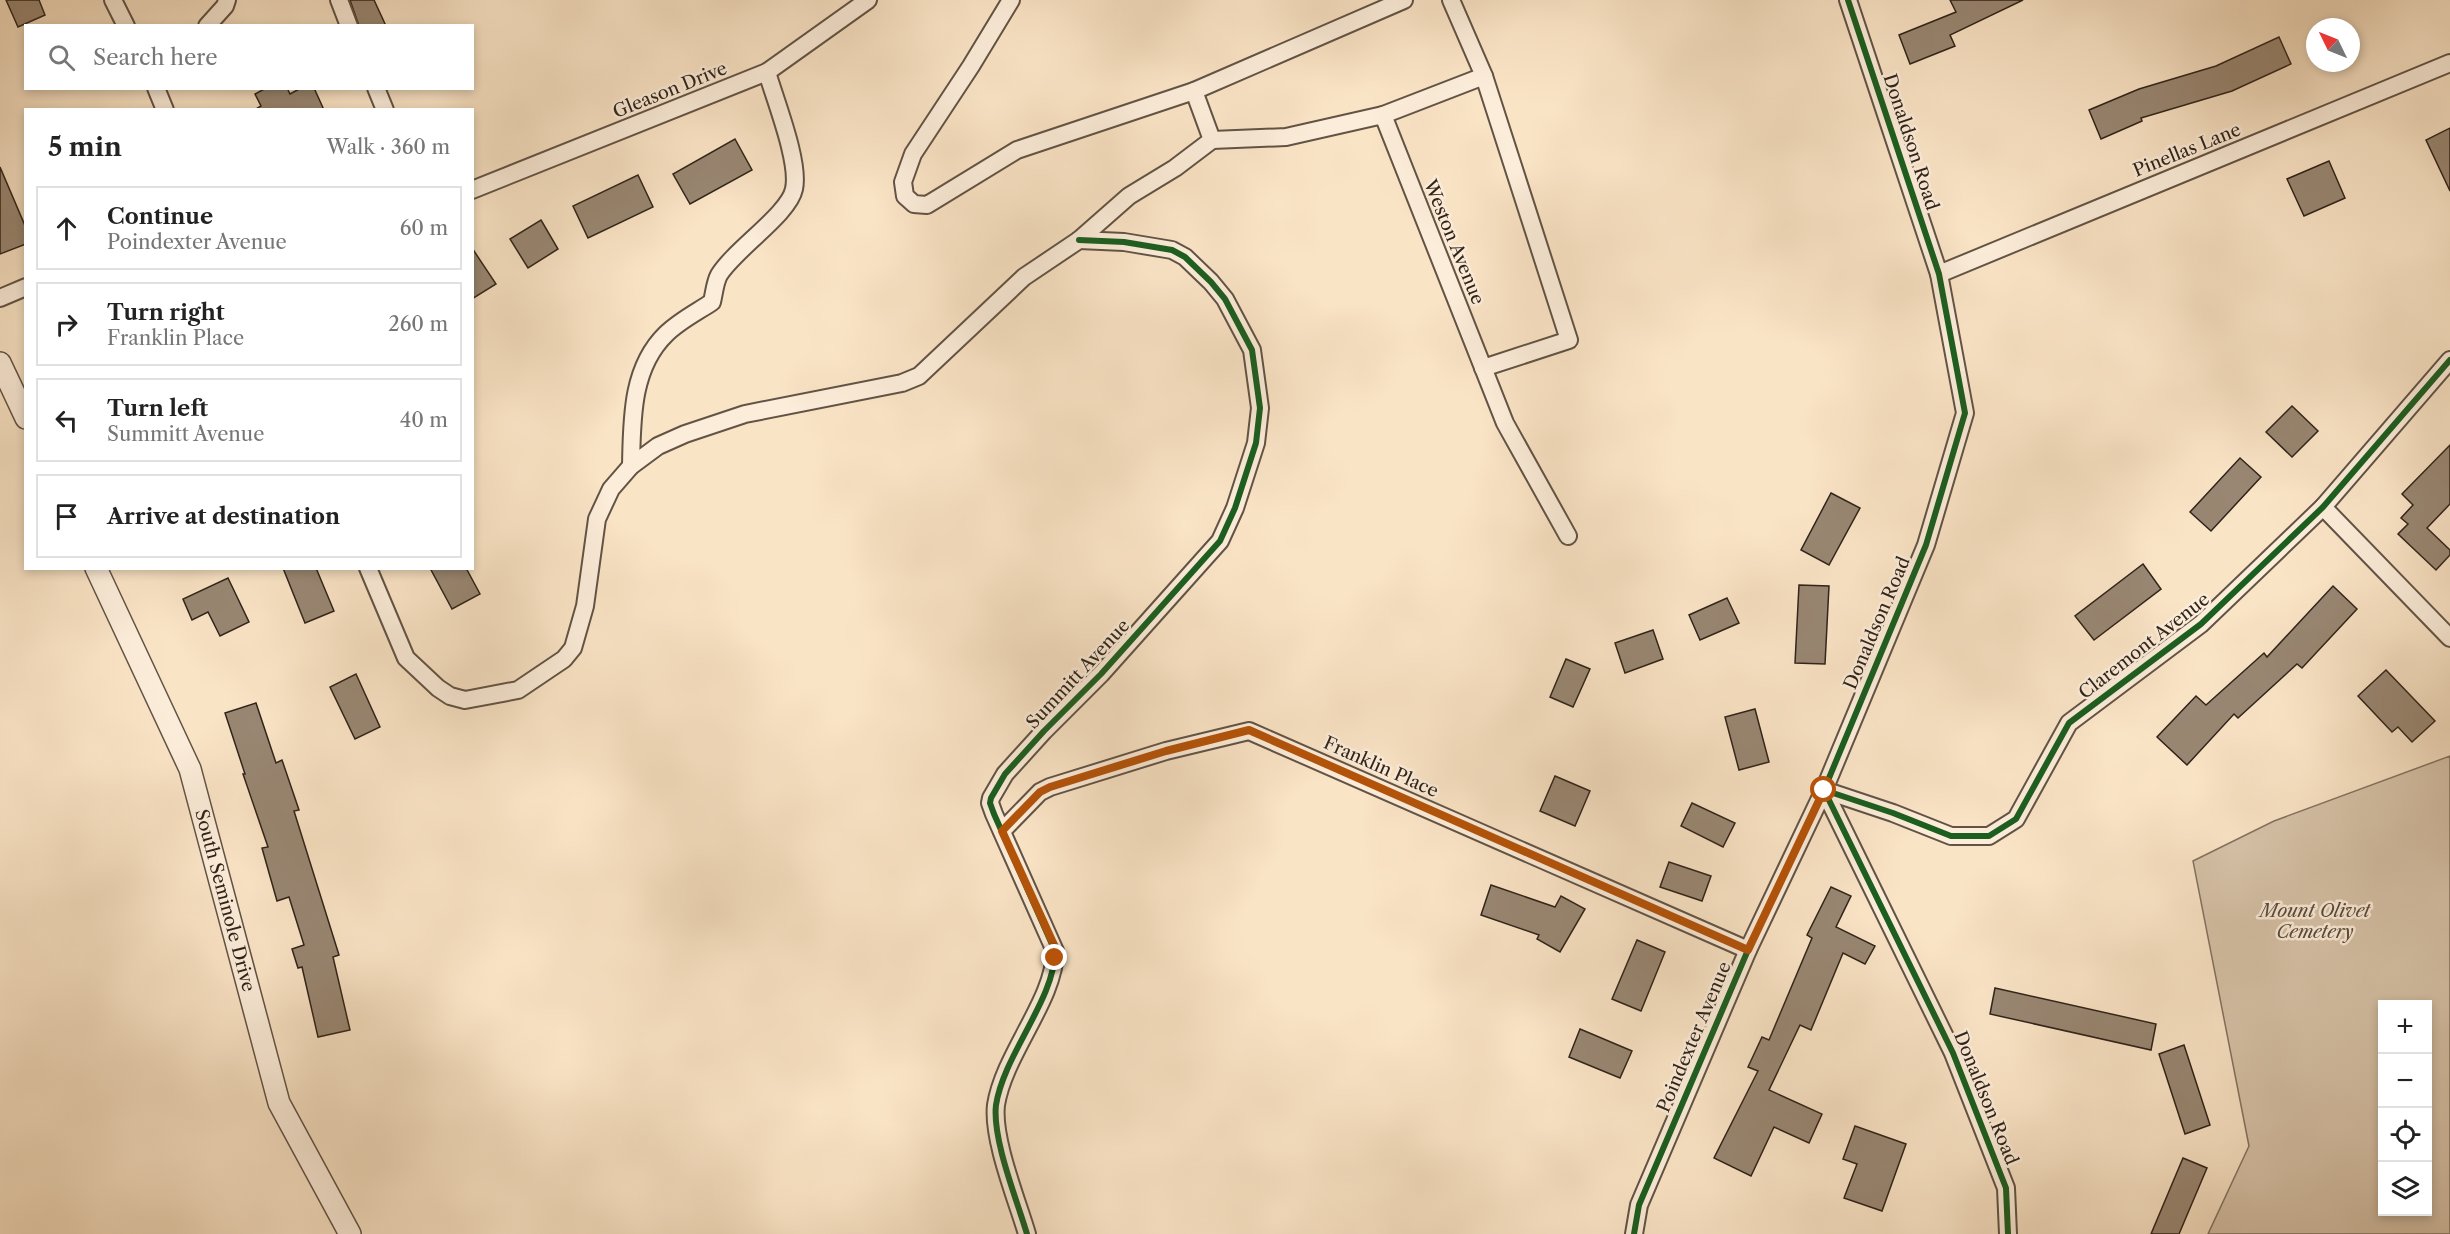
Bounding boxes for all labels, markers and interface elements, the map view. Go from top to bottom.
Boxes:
north arrow [2306,18,2360,72]
search box [24,24,474,90]
icon: search [45,41,78,74]
text: Search here [93,44,218,71]
street label: Gleason Drive [610,57,730,123]
street label: Donaldson Road [1879,71,1943,213]
street label: Pinellas Lane [2130,118,2244,182]
text: 5 min [48,131,122,163]
text: Walk · 360 m [327,135,450,159]
street label: Weston Avenue [1419,175,1489,308]
text: Continue [107,203,213,230]
icon: ahead [50,212,83,245]
text: 60 m [400,216,448,240]
text: Poindexter Avenue [107,230,287,254]
text: Turn right [107,299,225,326]
icon: right [50,308,83,341]
text: 260 m [388,312,448,336]
text: Franklin Place [107,326,244,350]
text: Turn left [107,395,208,422]
icon: left [50,404,83,437]
text: 40 m [400,408,448,432]
text: Summitt Avenue [107,422,264,446]
icon: arrive [50,500,83,533]
text: Arrive at destination [107,503,340,530]
street label: Donaldson Road [1839,553,1915,693]
street label: Claremont Avenue [2074,588,2214,704]
street label: Summitt Avenue [1022,615,1134,733]
street label: Franklin Place [1320,732,1442,802]
route start [1810,776,1836,802]
street label: South Seminole Drive [190,807,260,994]
park label: Mount Olivet Cemetery [2258,900,2372,943]
route end [1041,944,1067,970]
street label: Poindexter Avenue [1652,958,1736,1116]
map controls [2378,1000,2432,1216]
button: + [2378,1000,2432,1054]
street label: Donaldson Road [1949,1028,2023,1168]
button: − [2378,1054,2432,1108]
button: locate [2378,1108,2432,1162]
button: layers [2378,1162,2432,1216]

